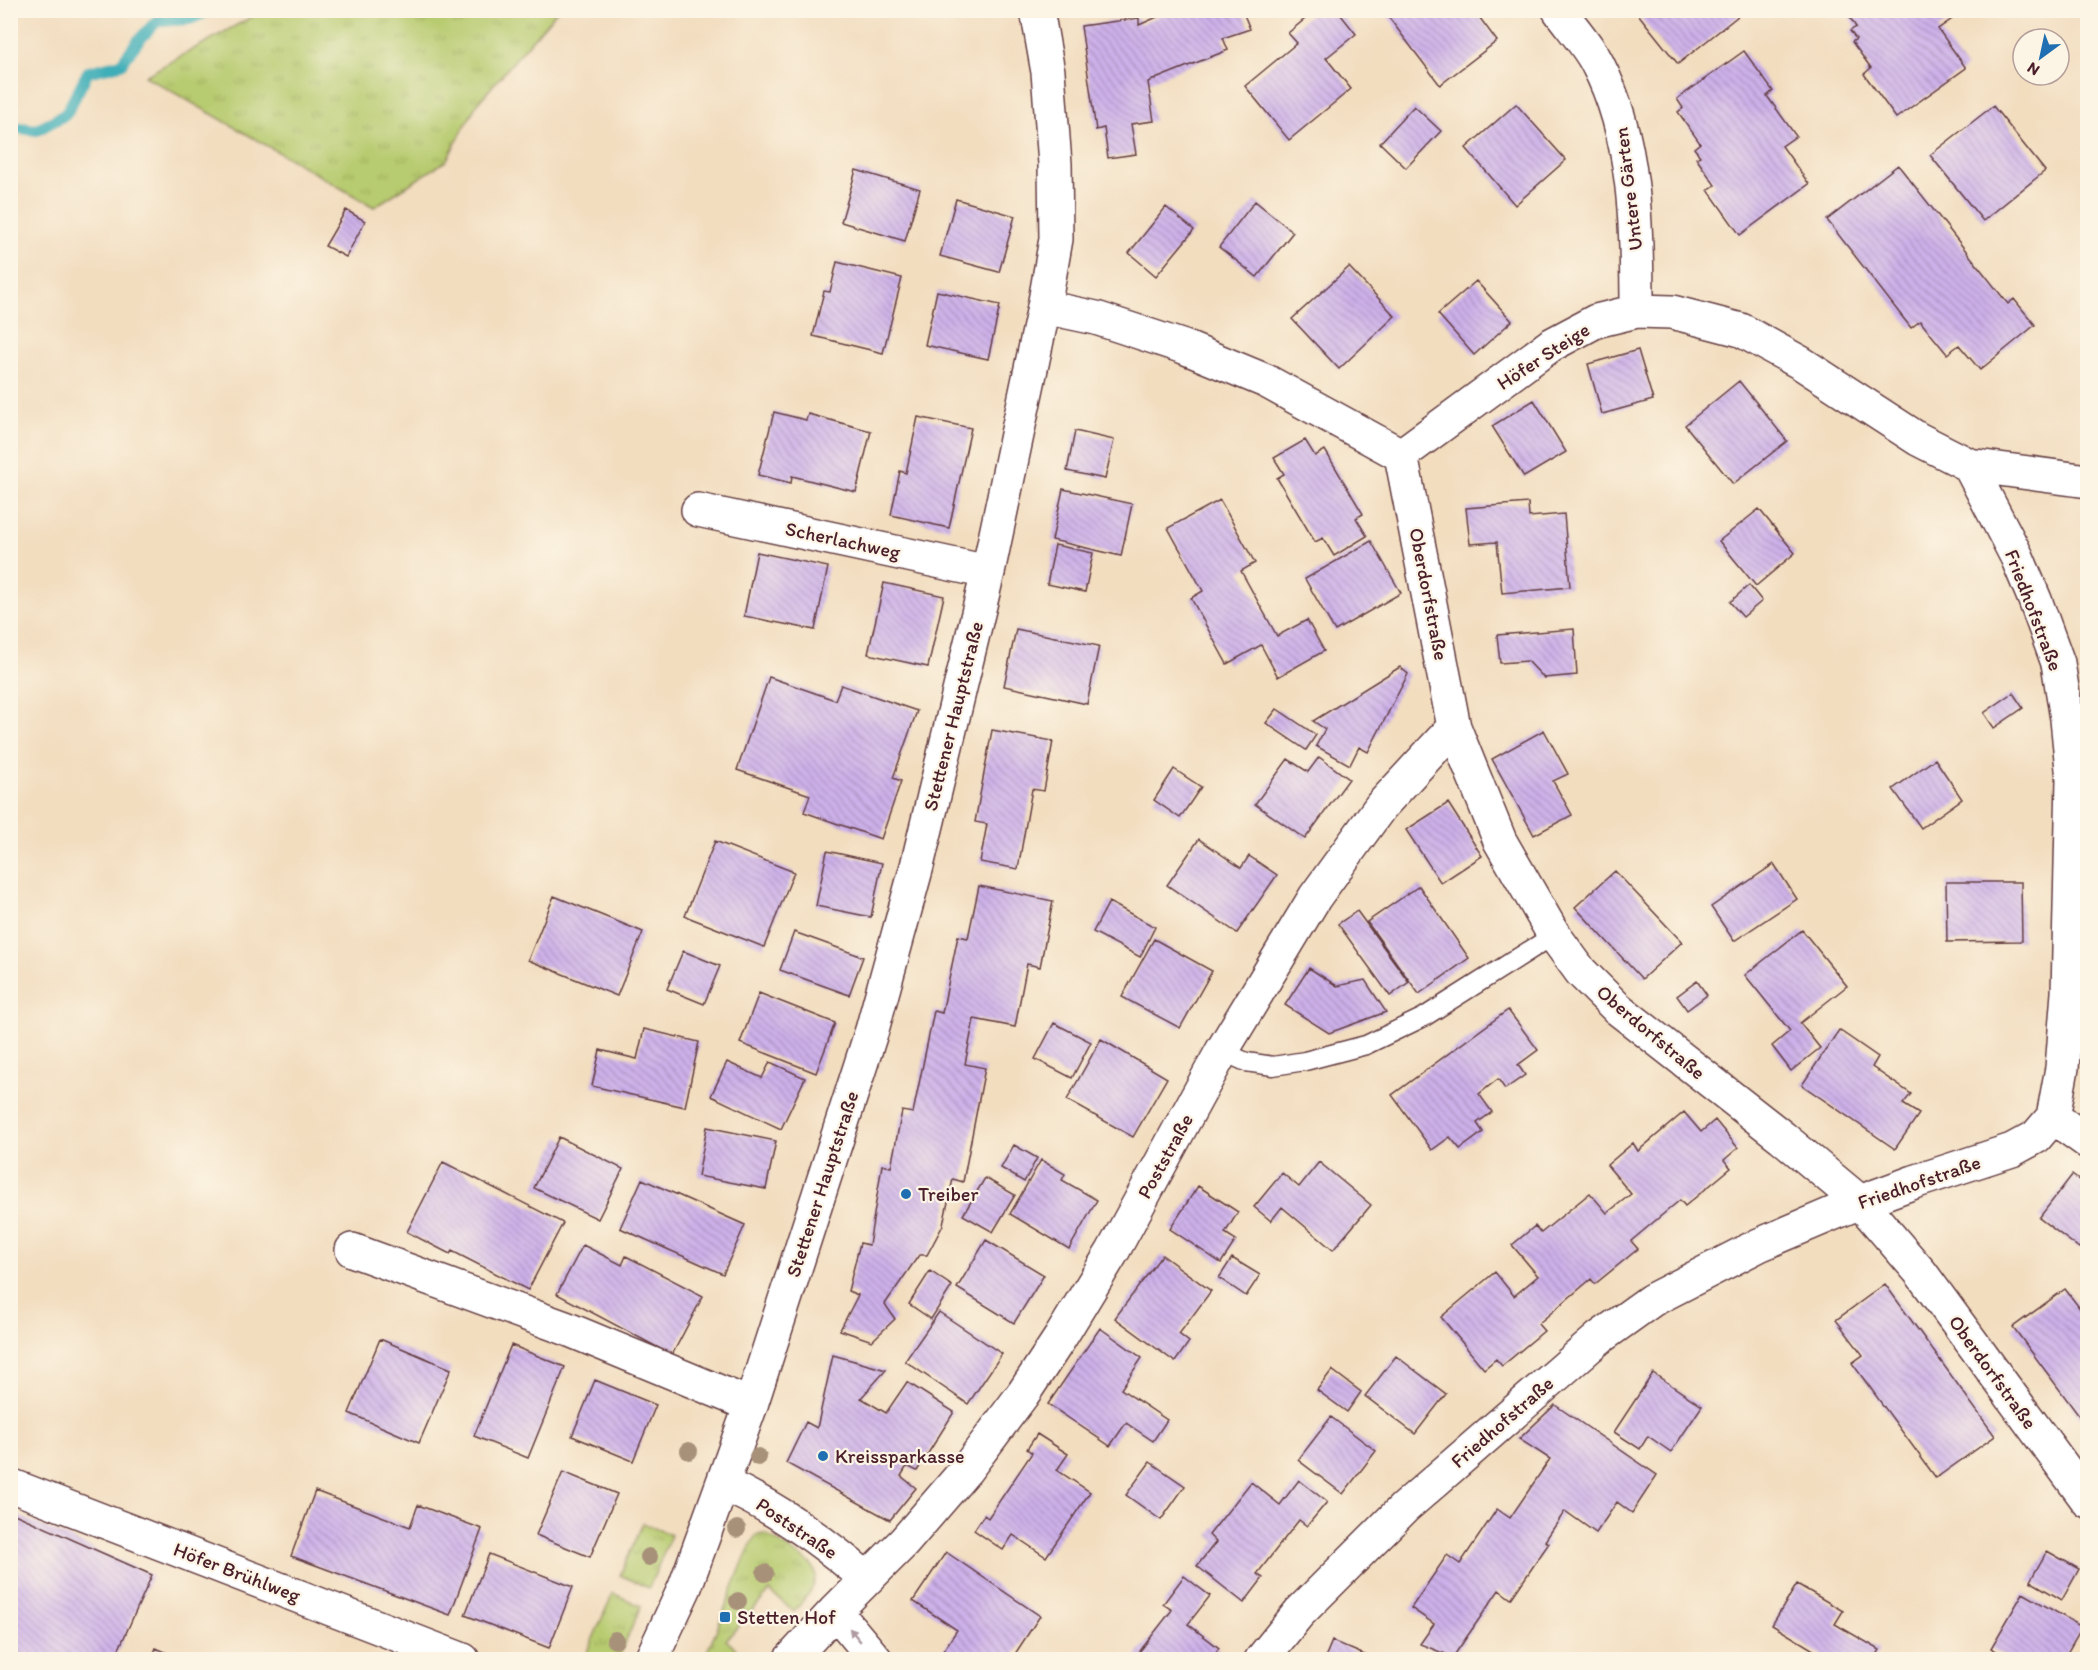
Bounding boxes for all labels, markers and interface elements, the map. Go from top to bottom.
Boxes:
north arrow [2011,27,2071,87]
text: N [2023,58,2043,80]
street label: Untere Gärten [1609,126,1647,252]
street label: Höfer Steige [1492,317,1594,395]
street label: Scherlachweg [783,516,904,564]
street label: Oberdorfstraße [1404,526,1454,662]
street label: Friedhofstraße [2000,546,2068,674]
street label: Stettener Hauptstraße [918,619,988,813]
street label: Oberdorfstraße [1592,979,1710,1085]
street label: Stettener Hauptstraße [781,1088,863,1280]
street label: Poststraße [1132,1109,1198,1203]
street label: Friedhofstraße [1854,1150,1984,1214]
place label: Treiber [918,1182,978,1206]
marker: Treiber [899,1187,913,1201]
street label: Oberdorfstraße [1944,1310,2042,1434]
street label: Friedhofstraße [1446,1371,1558,1473]
place label: Kreissparkasse [835,1444,965,1468]
marker: Kreissparkasse [816,1449,830,1463]
street label: Poststraße [752,1492,842,1564]
street label: Höfer Brühlweg [170,1537,305,1608]
place label: Stetten Hof [737,1605,836,1629]
marker: Stetten Hof [718,1610,732,1624]
one-way arrow [849,1627,862,1643]

